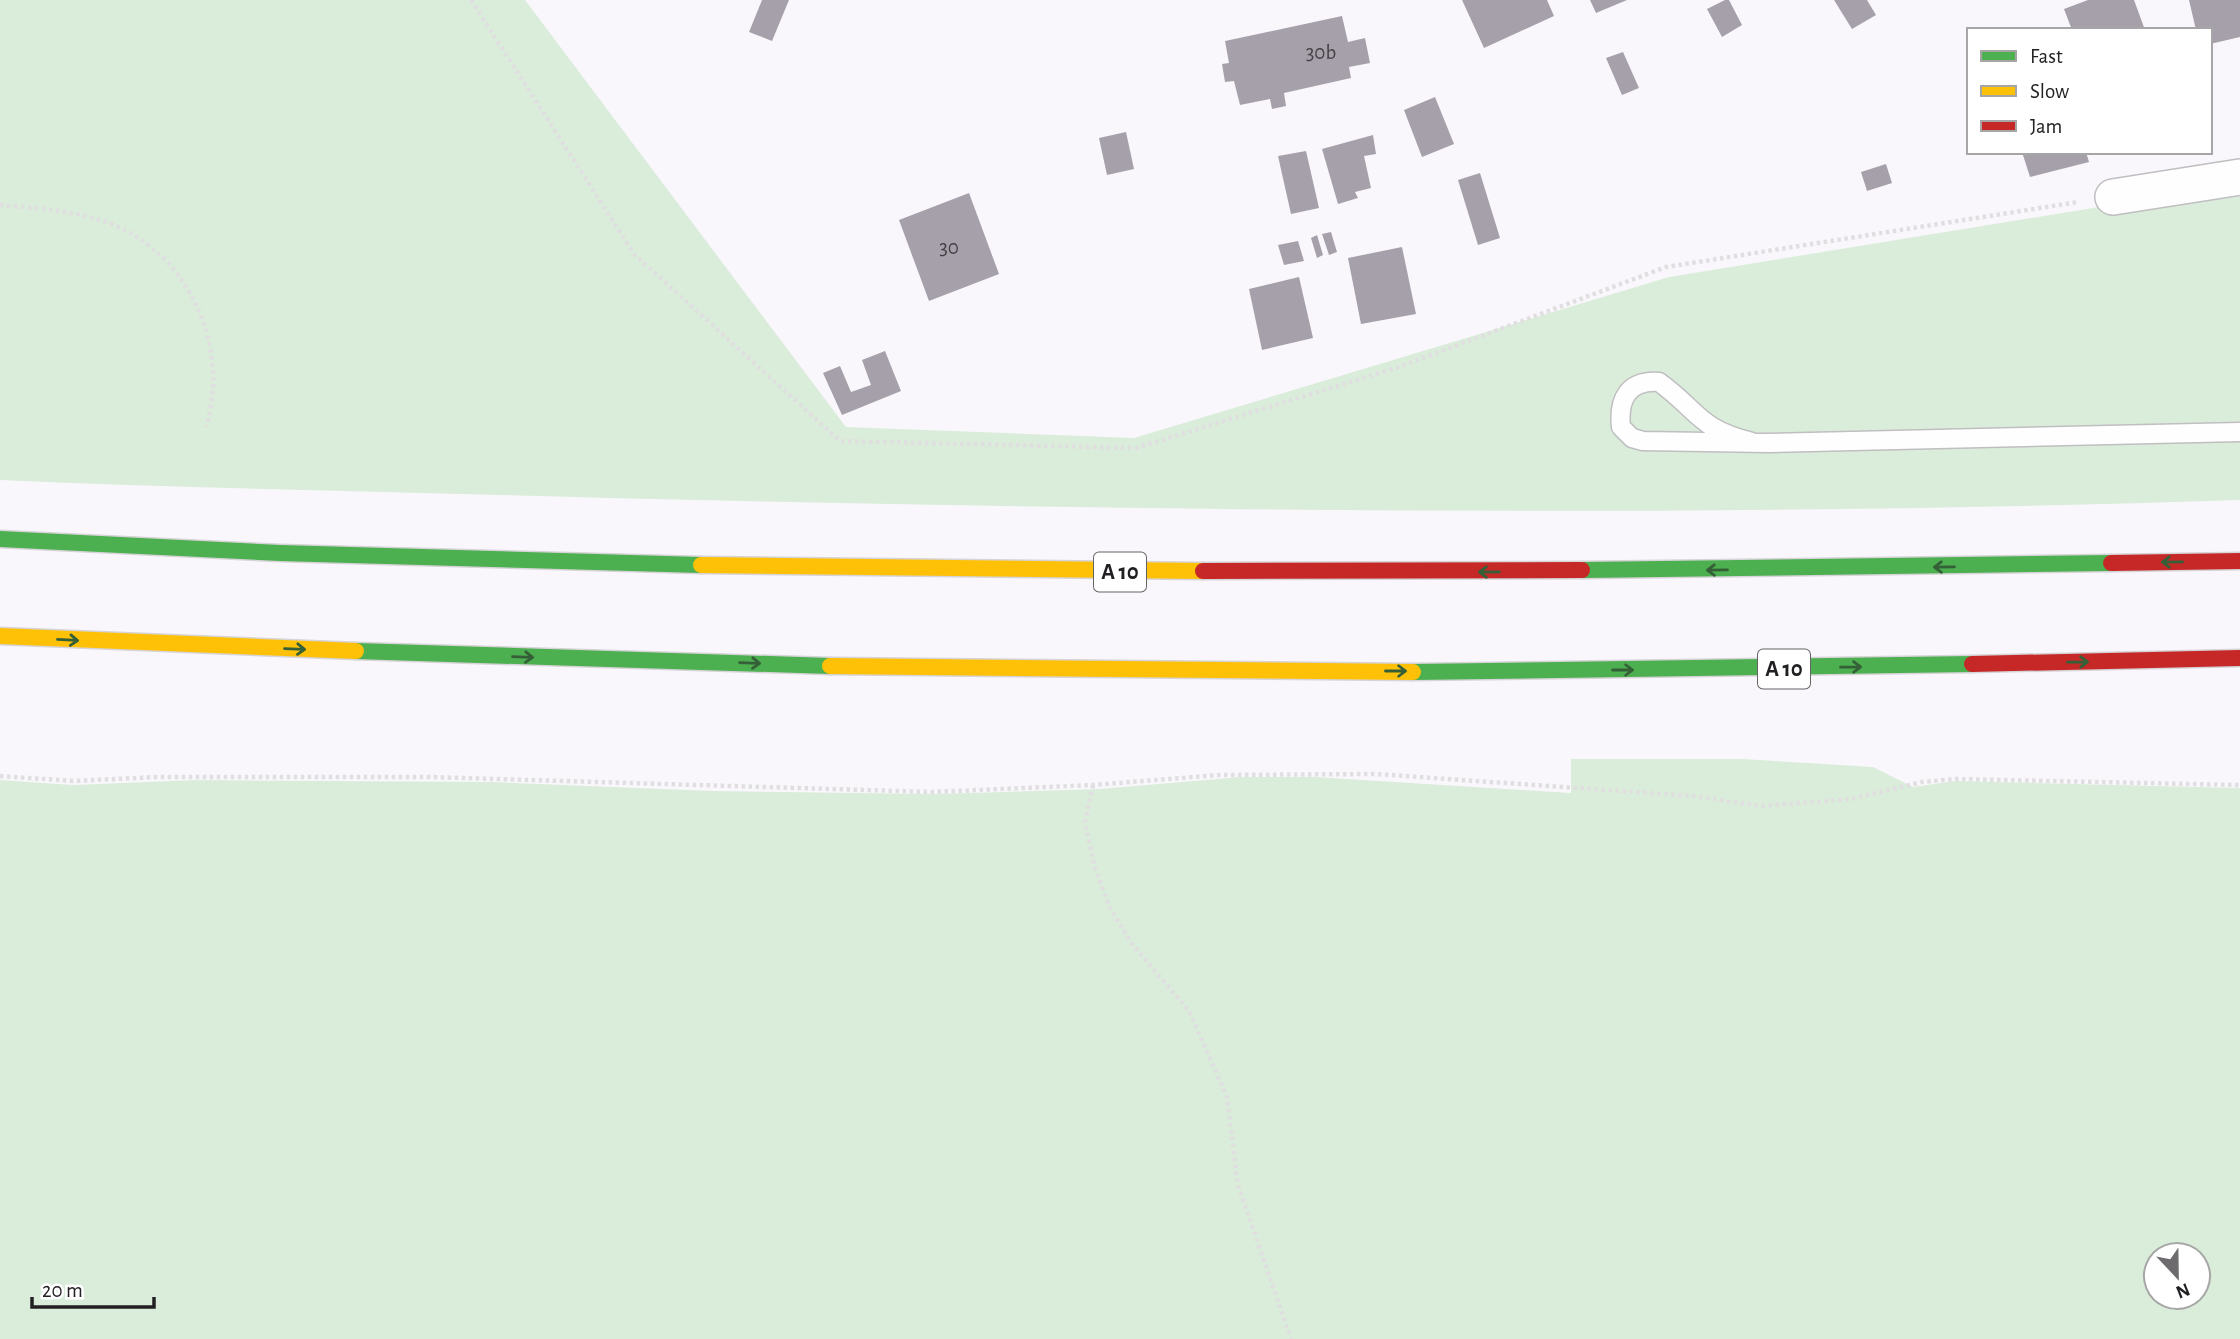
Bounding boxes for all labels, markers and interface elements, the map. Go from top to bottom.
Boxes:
legend [1967,28,2212,154]
house number: 30b [1306,42,1336,63]
text: Fast [2030,46,2063,67]
text: Slow [2030,81,2069,102]
text: Jam [2030,116,2062,137]
house number: 30 [939,237,959,258]
road number: A 10 [1094,552,1146,592]
one-way arrow [2161,555,2184,569]
one-way arrow [1933,560,1956,573]
one-way arrow [1706,563,1729,577]
one-way arrow [1478,565,1501,579]
one-way arrow [56,633,79,646]
one-way arrow [284,643,307,656]
one-way arrow [511,650,534,663]
road number: A 10 [1758,650,1810,688]
one-way arrow [2066,655,2089,669]
one-way arrow [738,657,761,670]
one-way arrow [1839,660,1862,674]
one-way arrow [1611,663,1634,677]
one-way arrow [1384,664,1407,678]
north arrow [2142,1241,2212,1311]
scale bar [32,1266,154,1310]
text: N [2173,1279,2192,1302]
text: 20 m [42,1280,83,1301]

